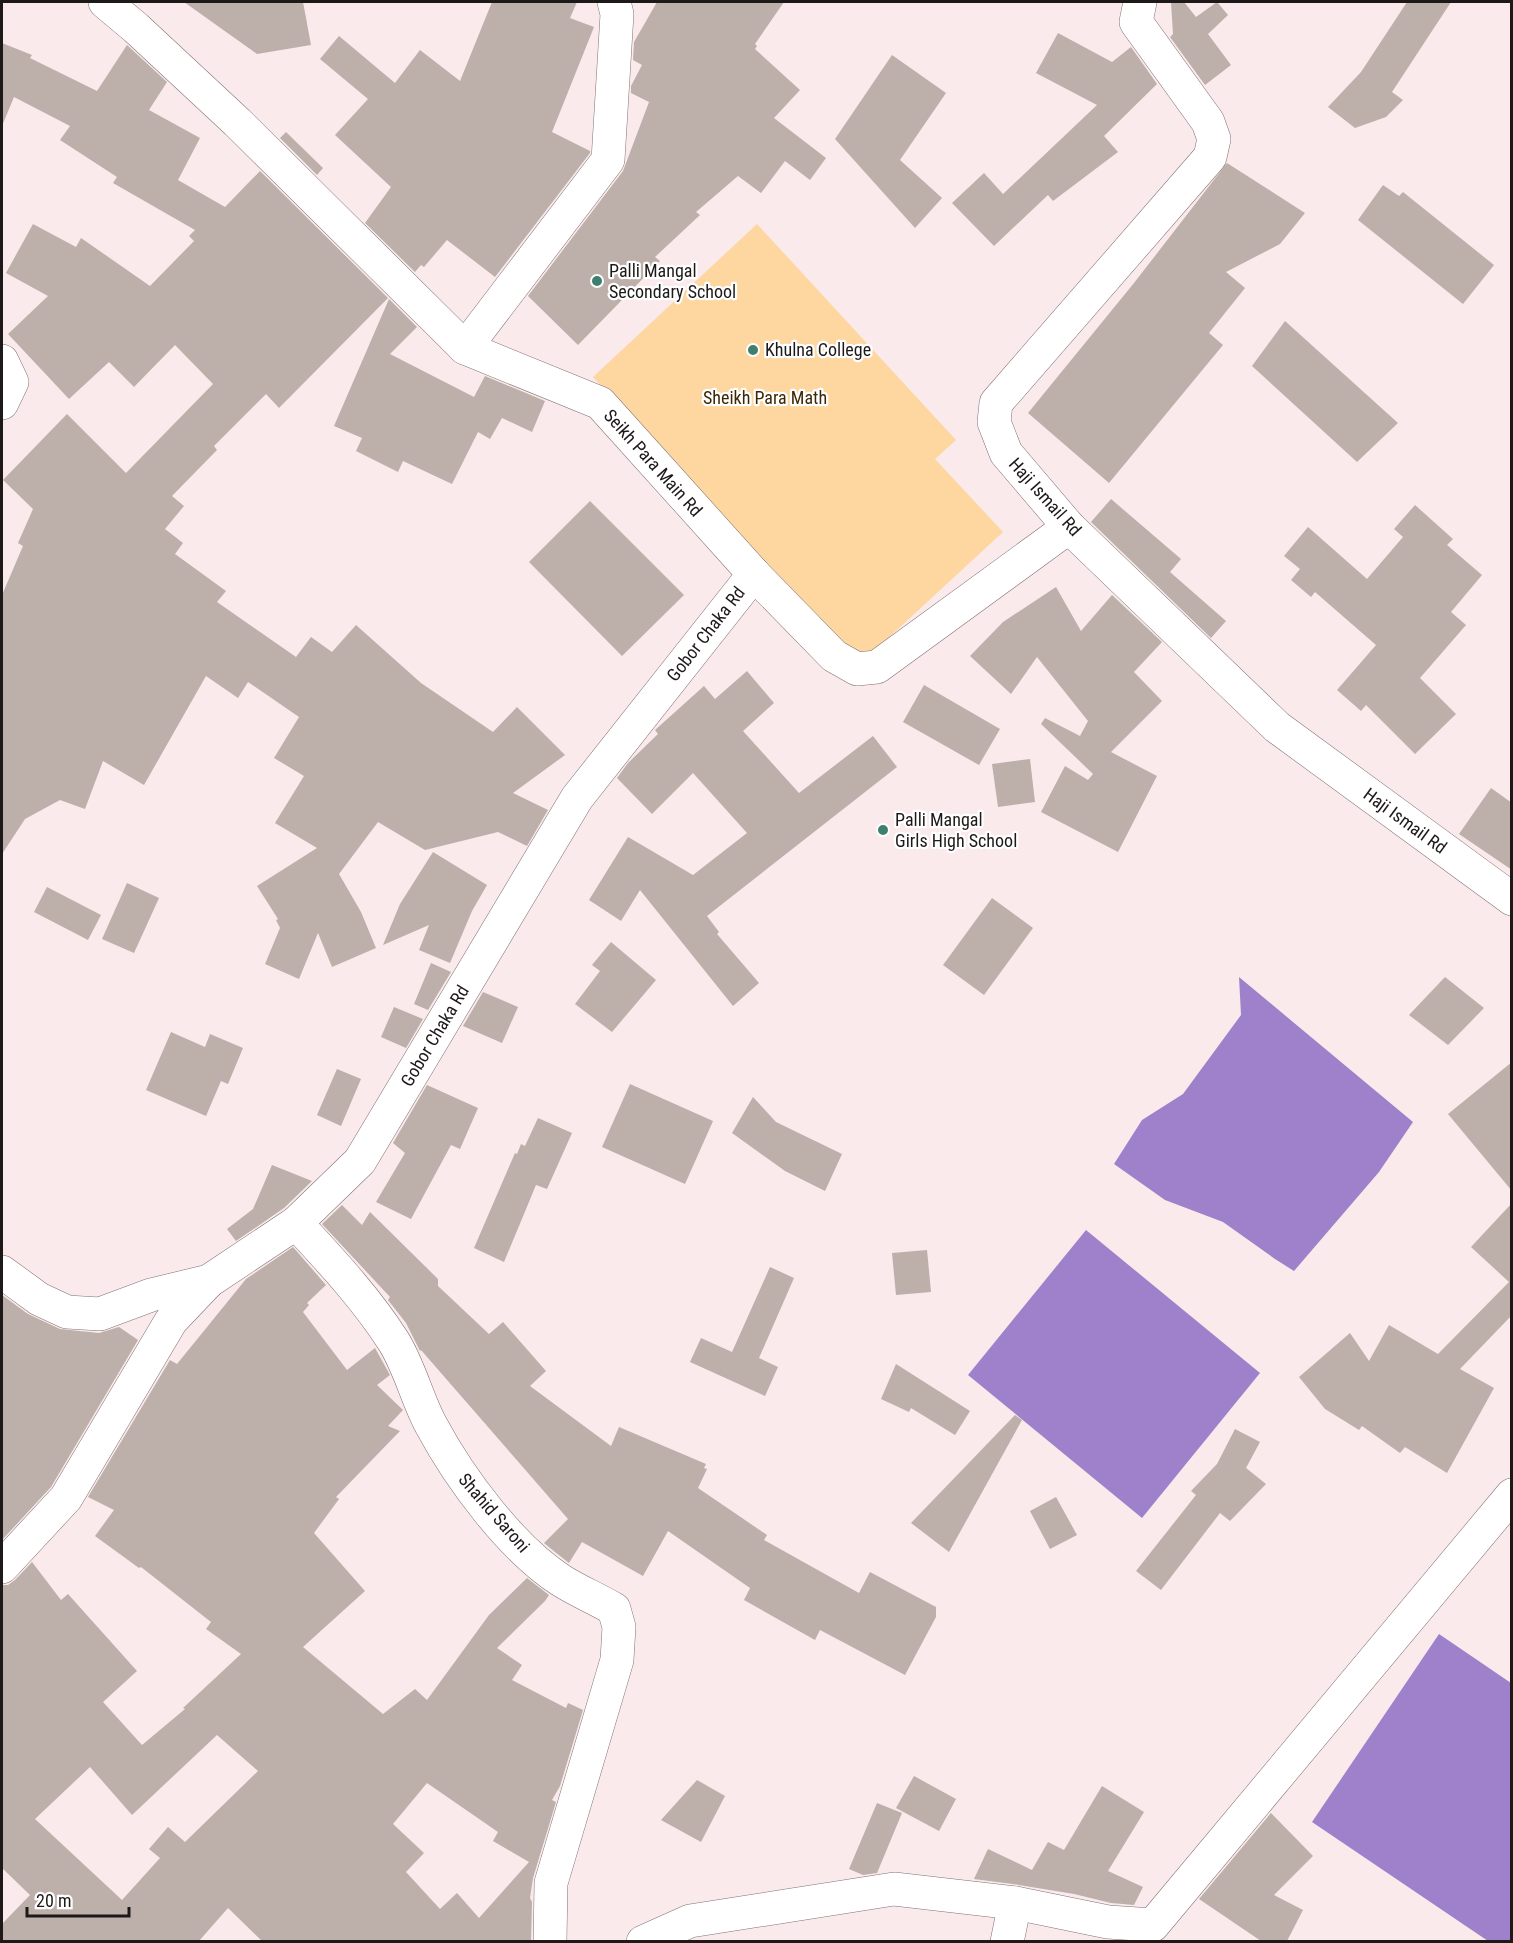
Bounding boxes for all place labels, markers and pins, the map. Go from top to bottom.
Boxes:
place label: Palli Mangal Secondary School [609,260,736,302]
marker: Palli Mangal Secondary School [590,274,604,288]
place label: Khulna College [765,339,871,360]
marker: Khulna College [746,343,760,357]
place label: Palli Mangal Girls High School [895,809,1017,851]
marker: Palli Mangal Girls High School [876,823,890,837]

